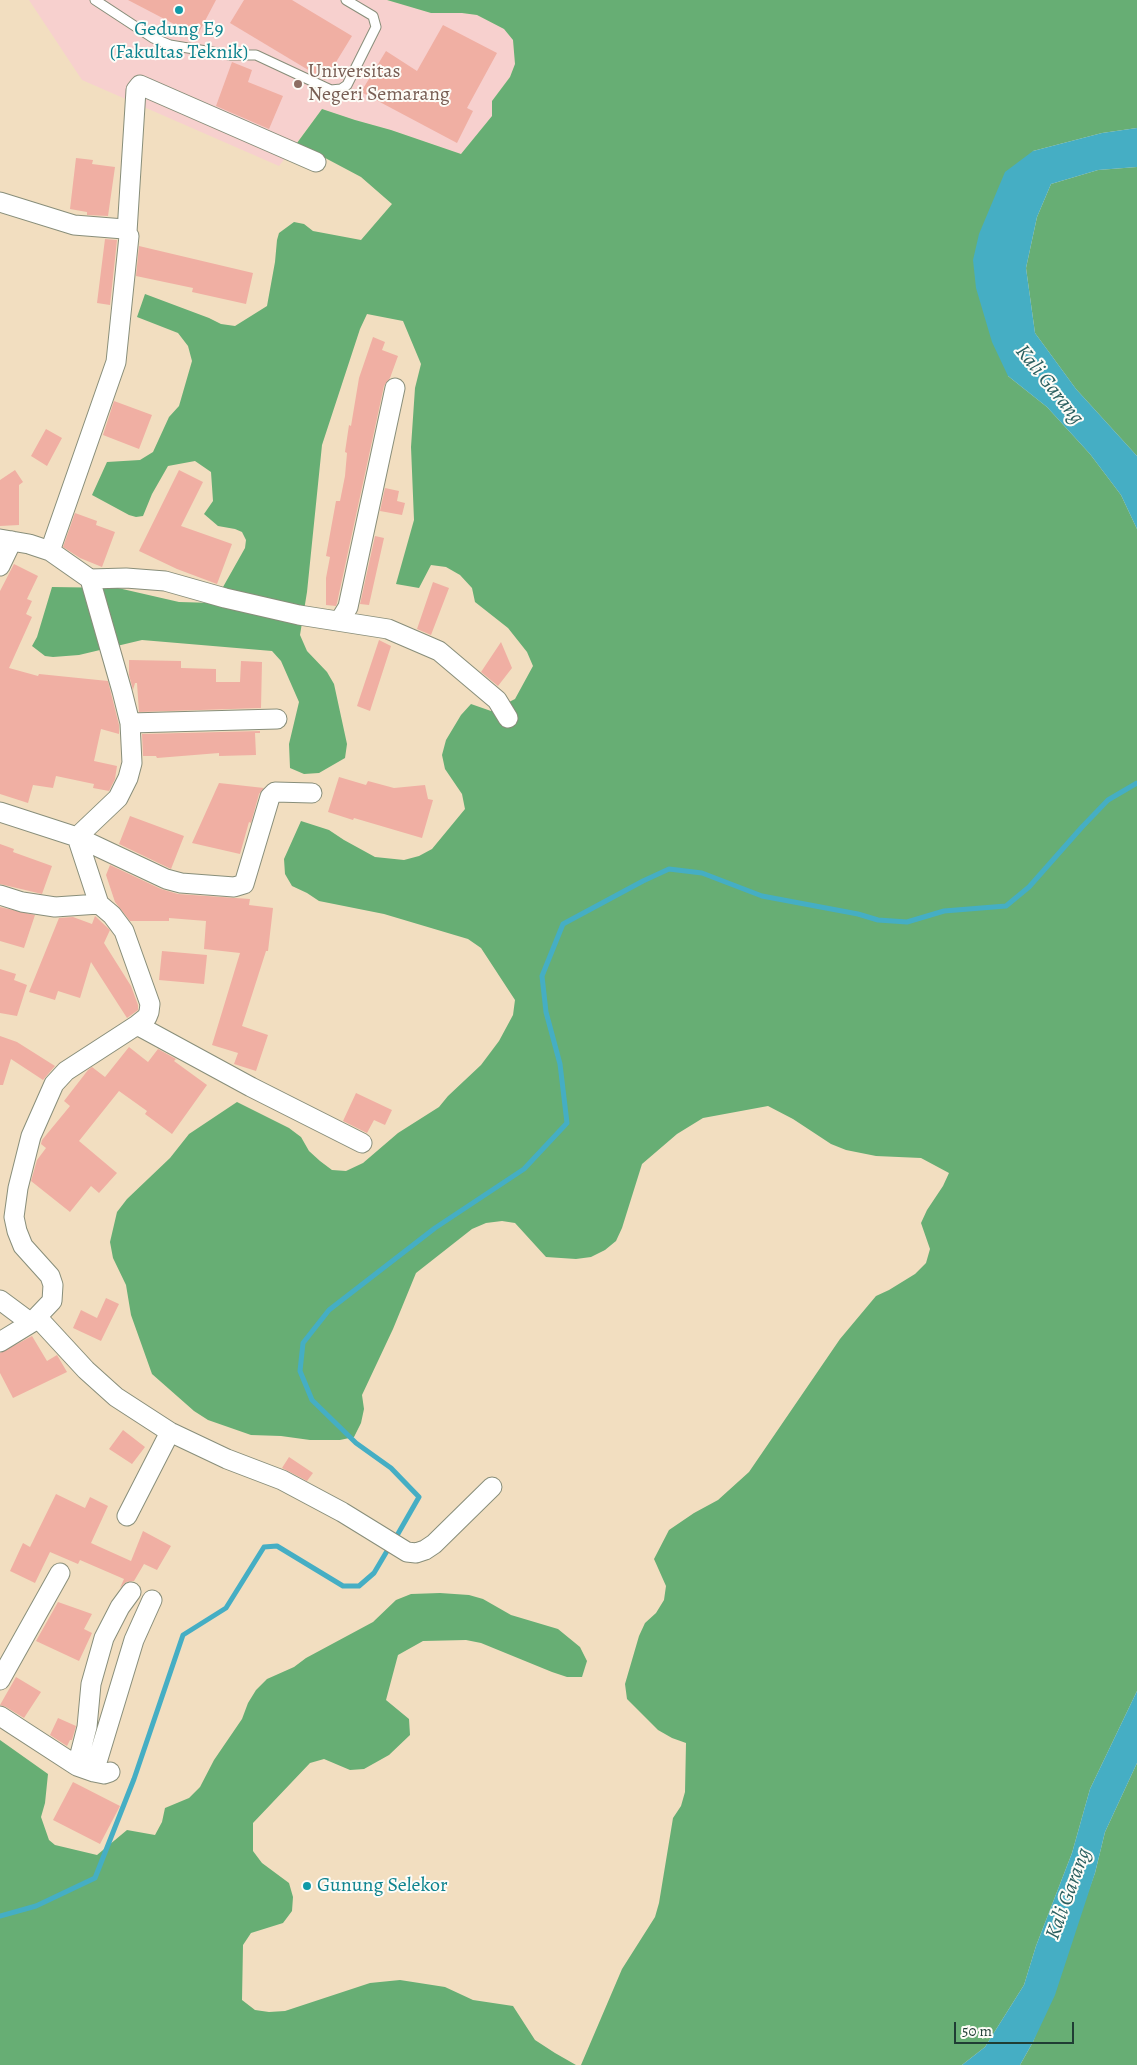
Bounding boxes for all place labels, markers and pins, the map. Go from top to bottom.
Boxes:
marker: Gedung E9 (Fakultas Teknik) [173,4,185,16]
place label: Gedung E9 (Fakultas Teknik) [110,18,248,65]
place label: Universitas Negeri Semarang [308,60,450,107]
marker: Universitas Negeri Semarang [292,78,304,90]
place label: Gunung Selekor [317,1874,448,1898]
marker: Gunung Selekor [301,1880,313,1892]

